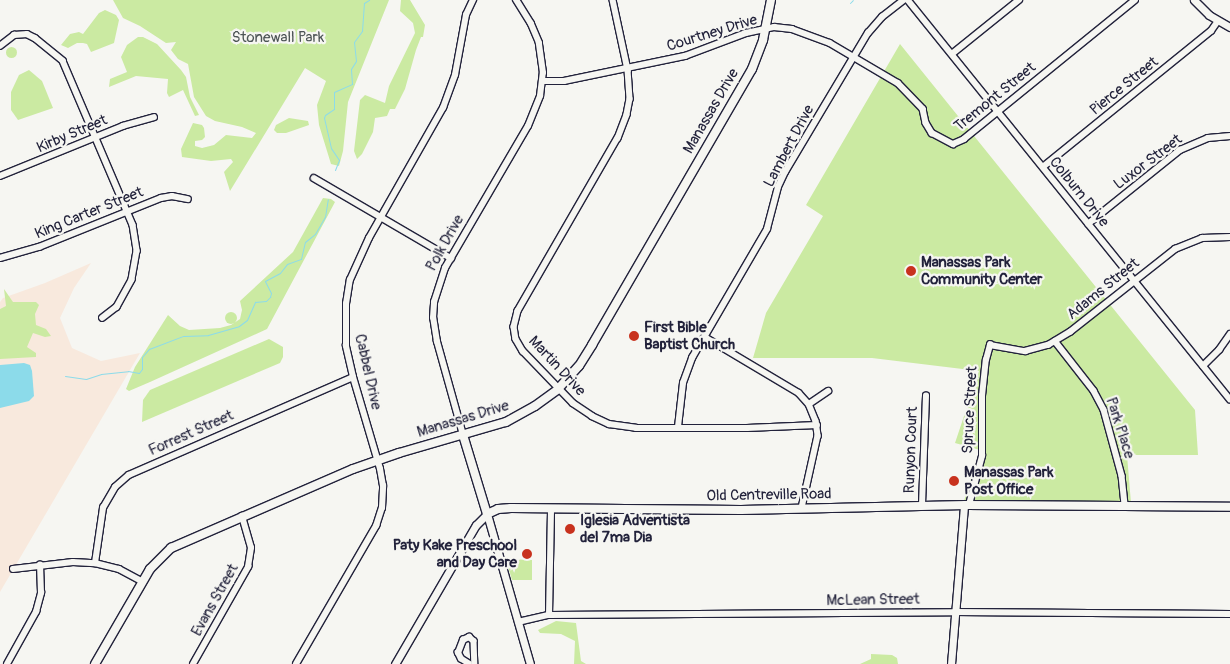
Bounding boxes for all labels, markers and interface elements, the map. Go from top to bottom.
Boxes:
street label: Courtney Drive [665,11,759,55]
park label: Stonewall Park [232,29,324,47]
street label: Pierce Street [1086,53,1162,119]
street label: Tremont Street [951,59,1039,135]
street label: Manassas Drive [679,65,743,157]
street label: Lambert Drive [760,102,818,190]
street label: Kirby Street [34,111,110,157]
street label: Luxor Street [1110,130,1186,194]
street label: Colburn Drive [1045,153,1113,231]
street label: King Carter Street [32,183,146,243]
street label: Polk Drive [422,212,468,274]
place label: Manassas Park Community Center [921,253,1042,288]
street label: Adams Street [1063,254,1143,324]
marker: Manassas Park Community Center [905,265,917,277]
place label: First Bible Baptist Church [644,318,735,353]
marker: First Bible Baptist Church [628,330,640,342]
street label: Cabbel Drive [351,332,385,412]
street label: Martin Drive [525,332,589,400]
street label: Spruce Street [959,366,981,454]
street label: Park Place [1102,395,1138,461]
street label: Manassas Drive [415,396,511,442]
street label: Forrest Street [146,406,236,460]
street label: Runyon Court [900,406,922,494]
place label: Manassas Park Post Office [964,463,1053,498]
marker: Manassas Park Post Office [948,475,960,487]
street label: Old Centreville Road [706,485,832,505]
place label: Iglesia Adventista del 7ma Dia [580,511,690,546]
marker: Iglesia Adventista del 7ma Dia [564,523,576,535]
place label: Paty Kake Preschool and Day Care [393,536,517,571]
marker: Paty Kake Preschool and Day Care [521,548,533,560]
street label: Evans Street [188,561,242,639]
street label: McLean Street [826,590,920,610]

